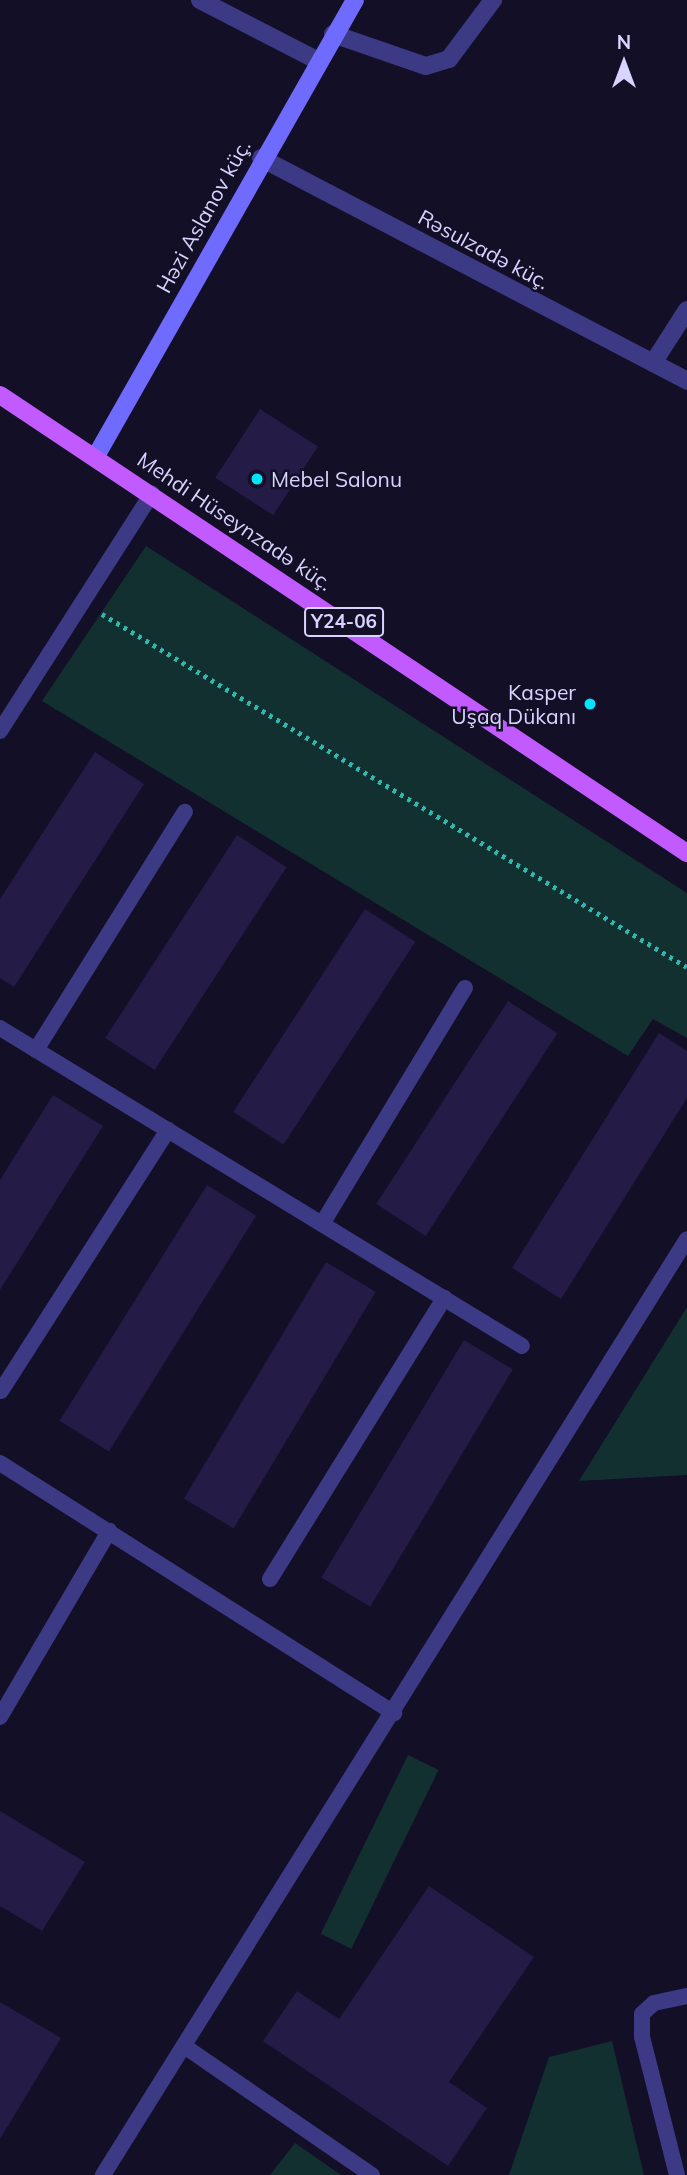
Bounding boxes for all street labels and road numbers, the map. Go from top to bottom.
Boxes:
street label: Həzi Aslanov küç. [150,135,256,297]
street label: Rəsulzadə küç. [414,204,554,294]
street label: Mehdi Hüseynzadə küç. [133,446,337,596]
road number: Y24-06 [304,607,384,638]

